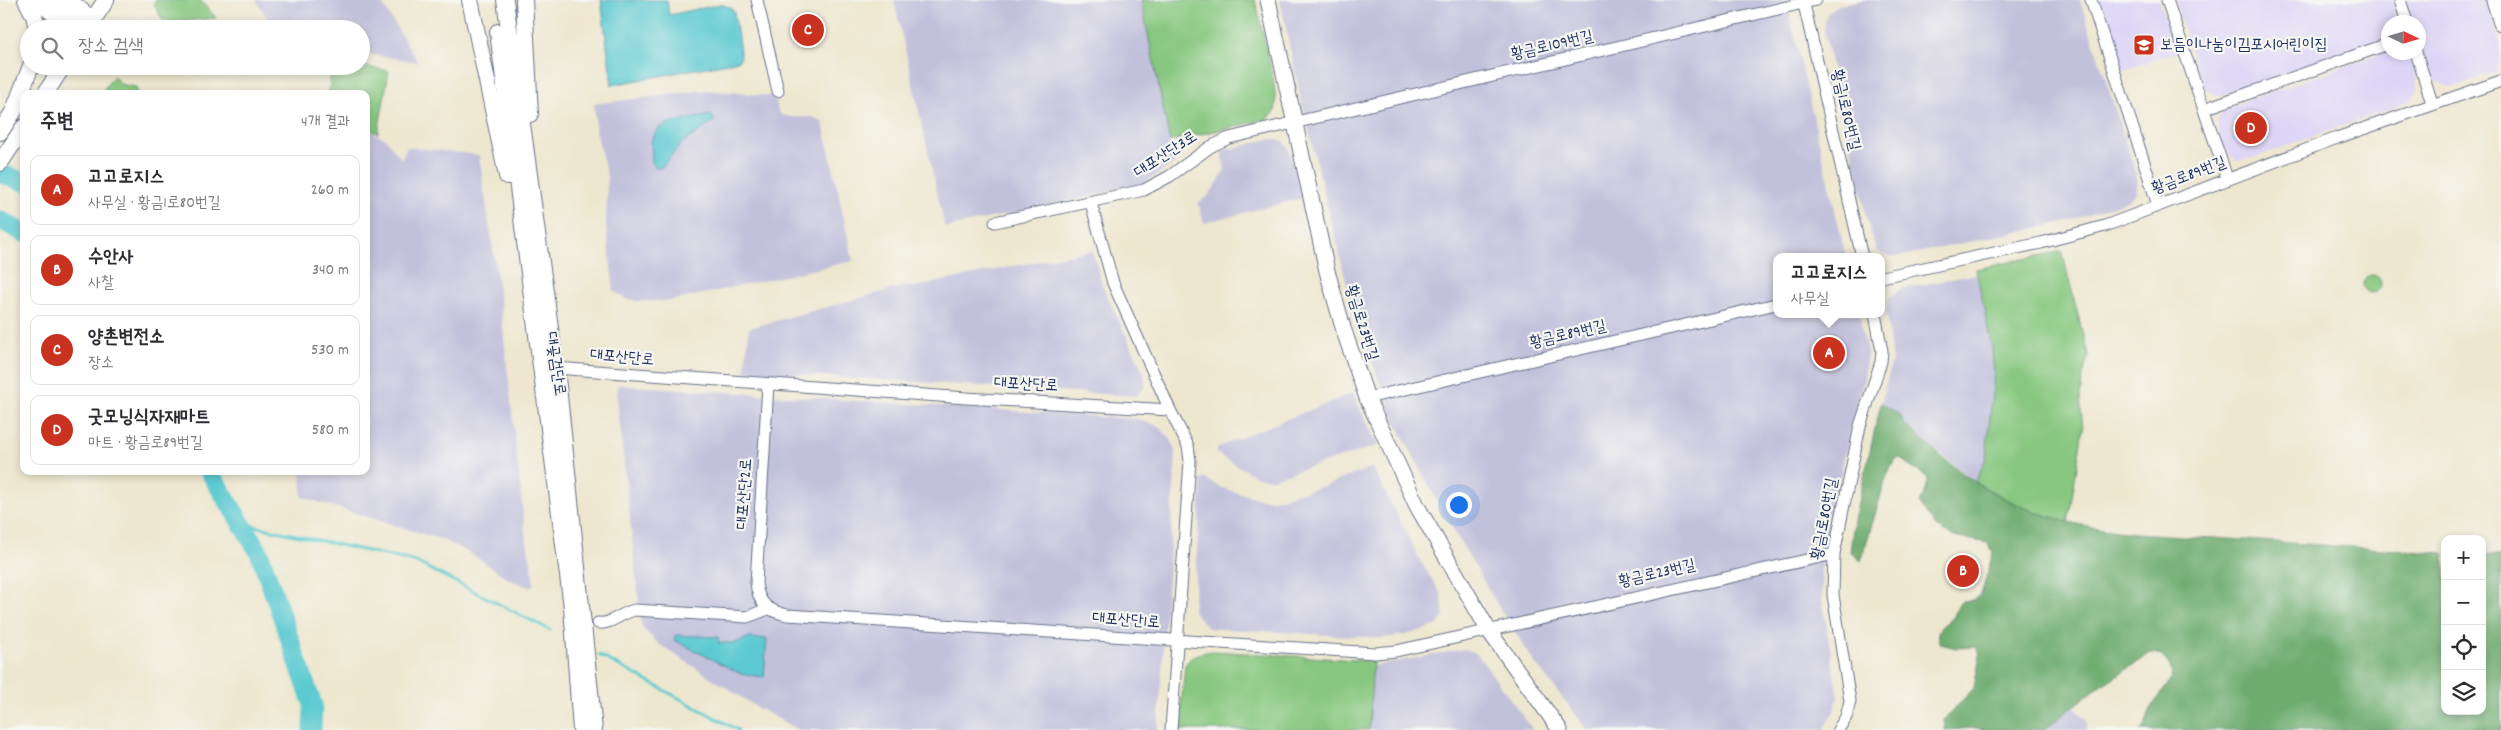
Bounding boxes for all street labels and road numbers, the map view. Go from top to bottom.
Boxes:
street label: 황금로109번길 [1509,25,1596,67]
street label: 황금1로80번길 [1824,67,1866,153]
street label: 대포산단3로 [1130,126,1202,184]
street label: 황금로89번길 [2148,151,2230,201]
street label: 황금로23번길 [1339,282,1384,364]
street label: 황금로89번길 [1527,315,1609,355]
street label: 대곶검단로 [539,331,571,397]
street label: 대포산단로 [589,344,655,372]
street label: 대포산단로 [993,372,1059,398]
street label: 대포산단2로 [731,458,759,530]
street label: 황금1로80번길 [1806,476,1844,562]
street label: 황금로23번길 [1616,554,1698,594]
street label: 대포산단1로 [1091,607,1161,635]

